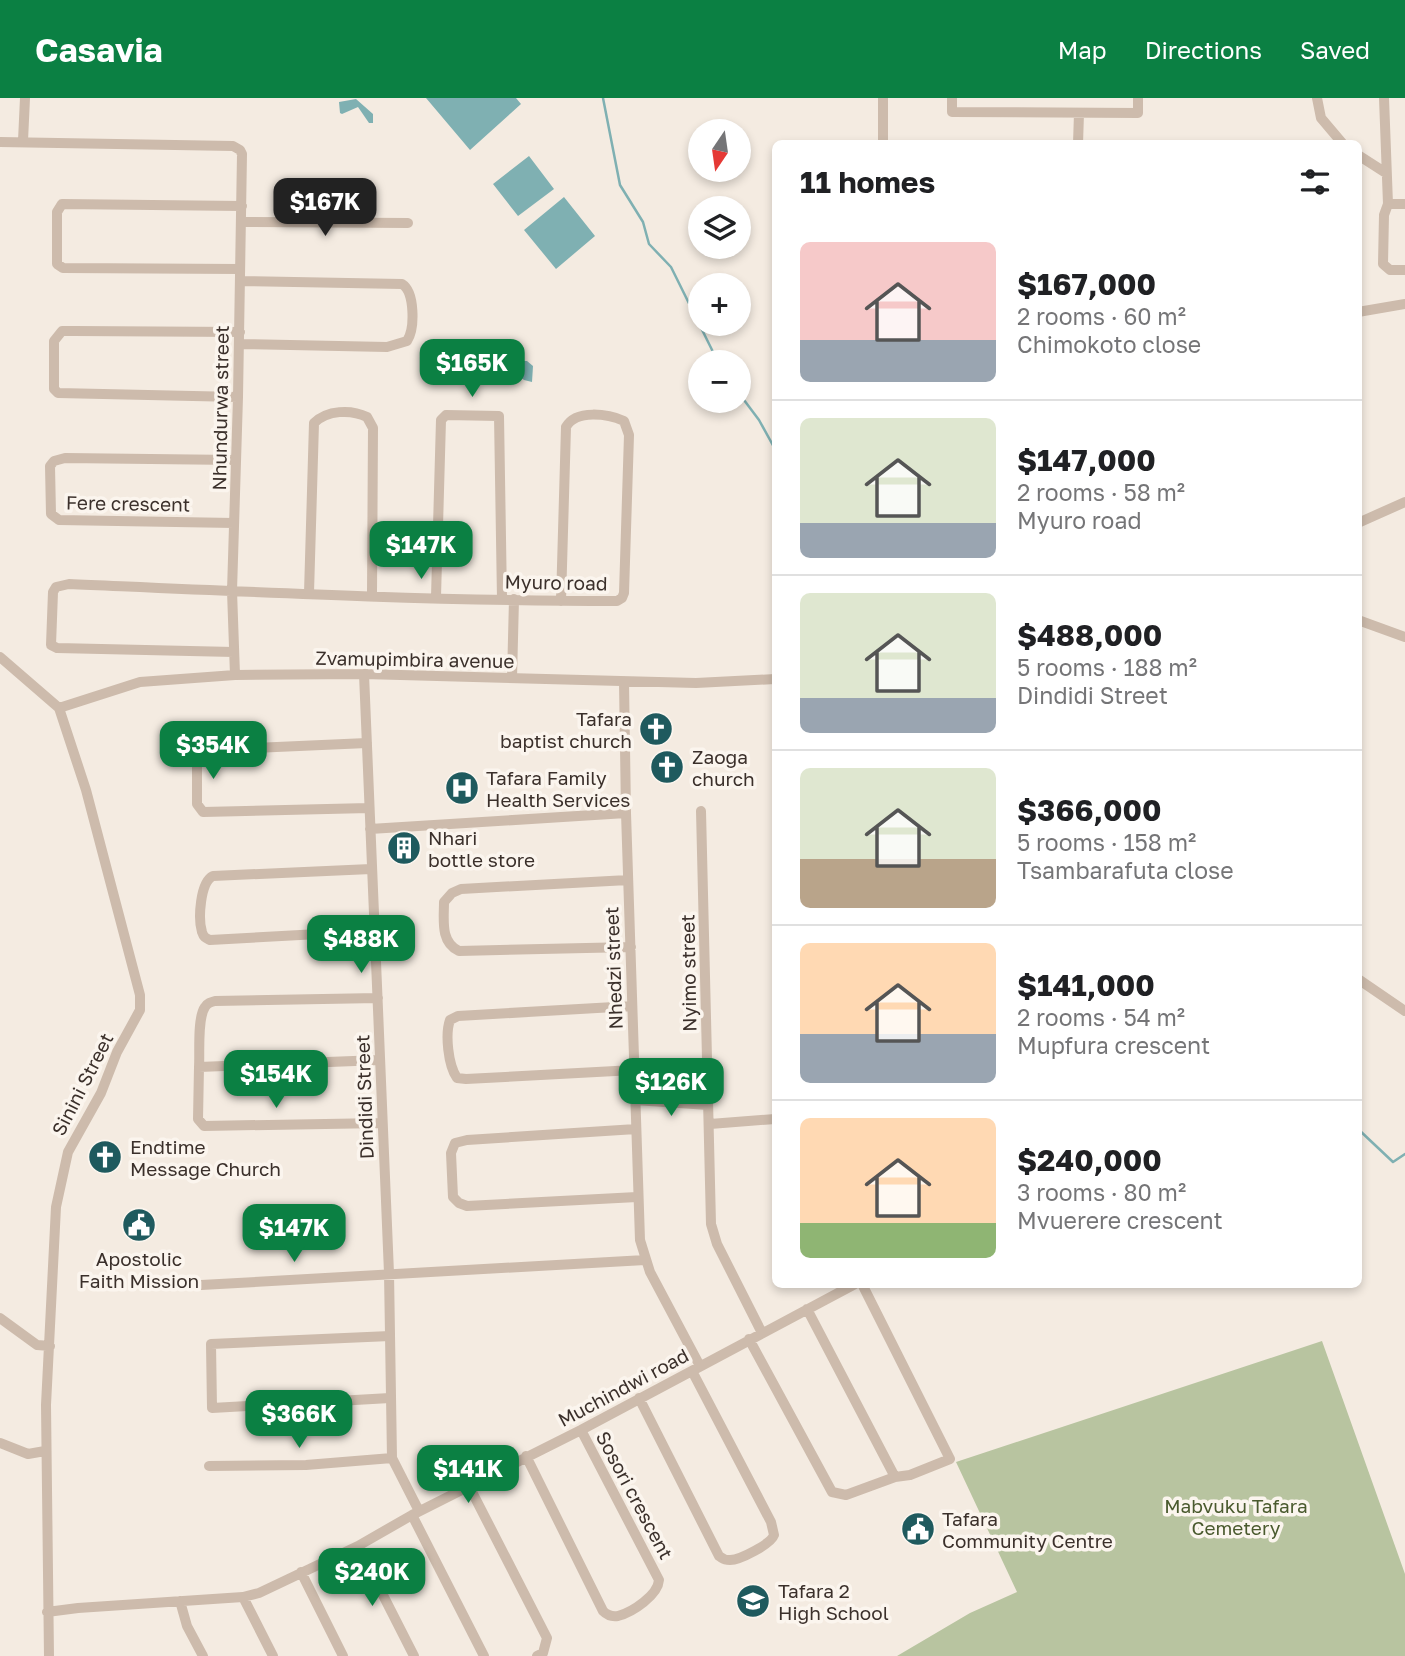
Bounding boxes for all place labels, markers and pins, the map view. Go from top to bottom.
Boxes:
pin: $167K [276,178,374,238]
pin: $165K [423,340,521,399]
pin: $147K [372,522,470,581]
place label: Tafara baptist church [500,707,632,752]
church icon: Tafara baptist church [637,710,675,748]
pin: $354K [164,722,262,781]
place label: Zaoga church [692,745,755,790]
church icon: Zaoga church [648,748,686,786]
place label: Tafara Family Health Services [486,766,630,811]
hospital icon: Tafara Family Health Services [443,769,481,807]
place label: Nhari bottle store [428,826,535,871]
building icon: Nhari bottle store [385,829,423,867]
pin: $488K [312,916,410,975]
pin: $154K [227,1051,325,1110]
pin: $126K [622,1058,720,1118]
place label: Endtime Message Church [130,1135,281,1180]
church icon: Endtime Message Church [86,1138,124,1176]
pin: $147K [245,1204,343,1264]
public building icon: Apostolic Faith Mission [120,1206,158,1244]
place label: Apostolic Faith Mission [79,1247,199,1292]
pin: $366K [250,1390,348,1450]
pin: $141K [419,1446,517,1505]
place label: Tafara Community Centre [942,1507,1113,1552]
public building icon: Tafara Community Centre [899,1510,937,1548]
pin: $240K [323,1548,421,1608]
place label: Tafara 2 High School [778,1579,889,1624]
school or university icon: Tafara 2 High School [734,1582,772,1620]

